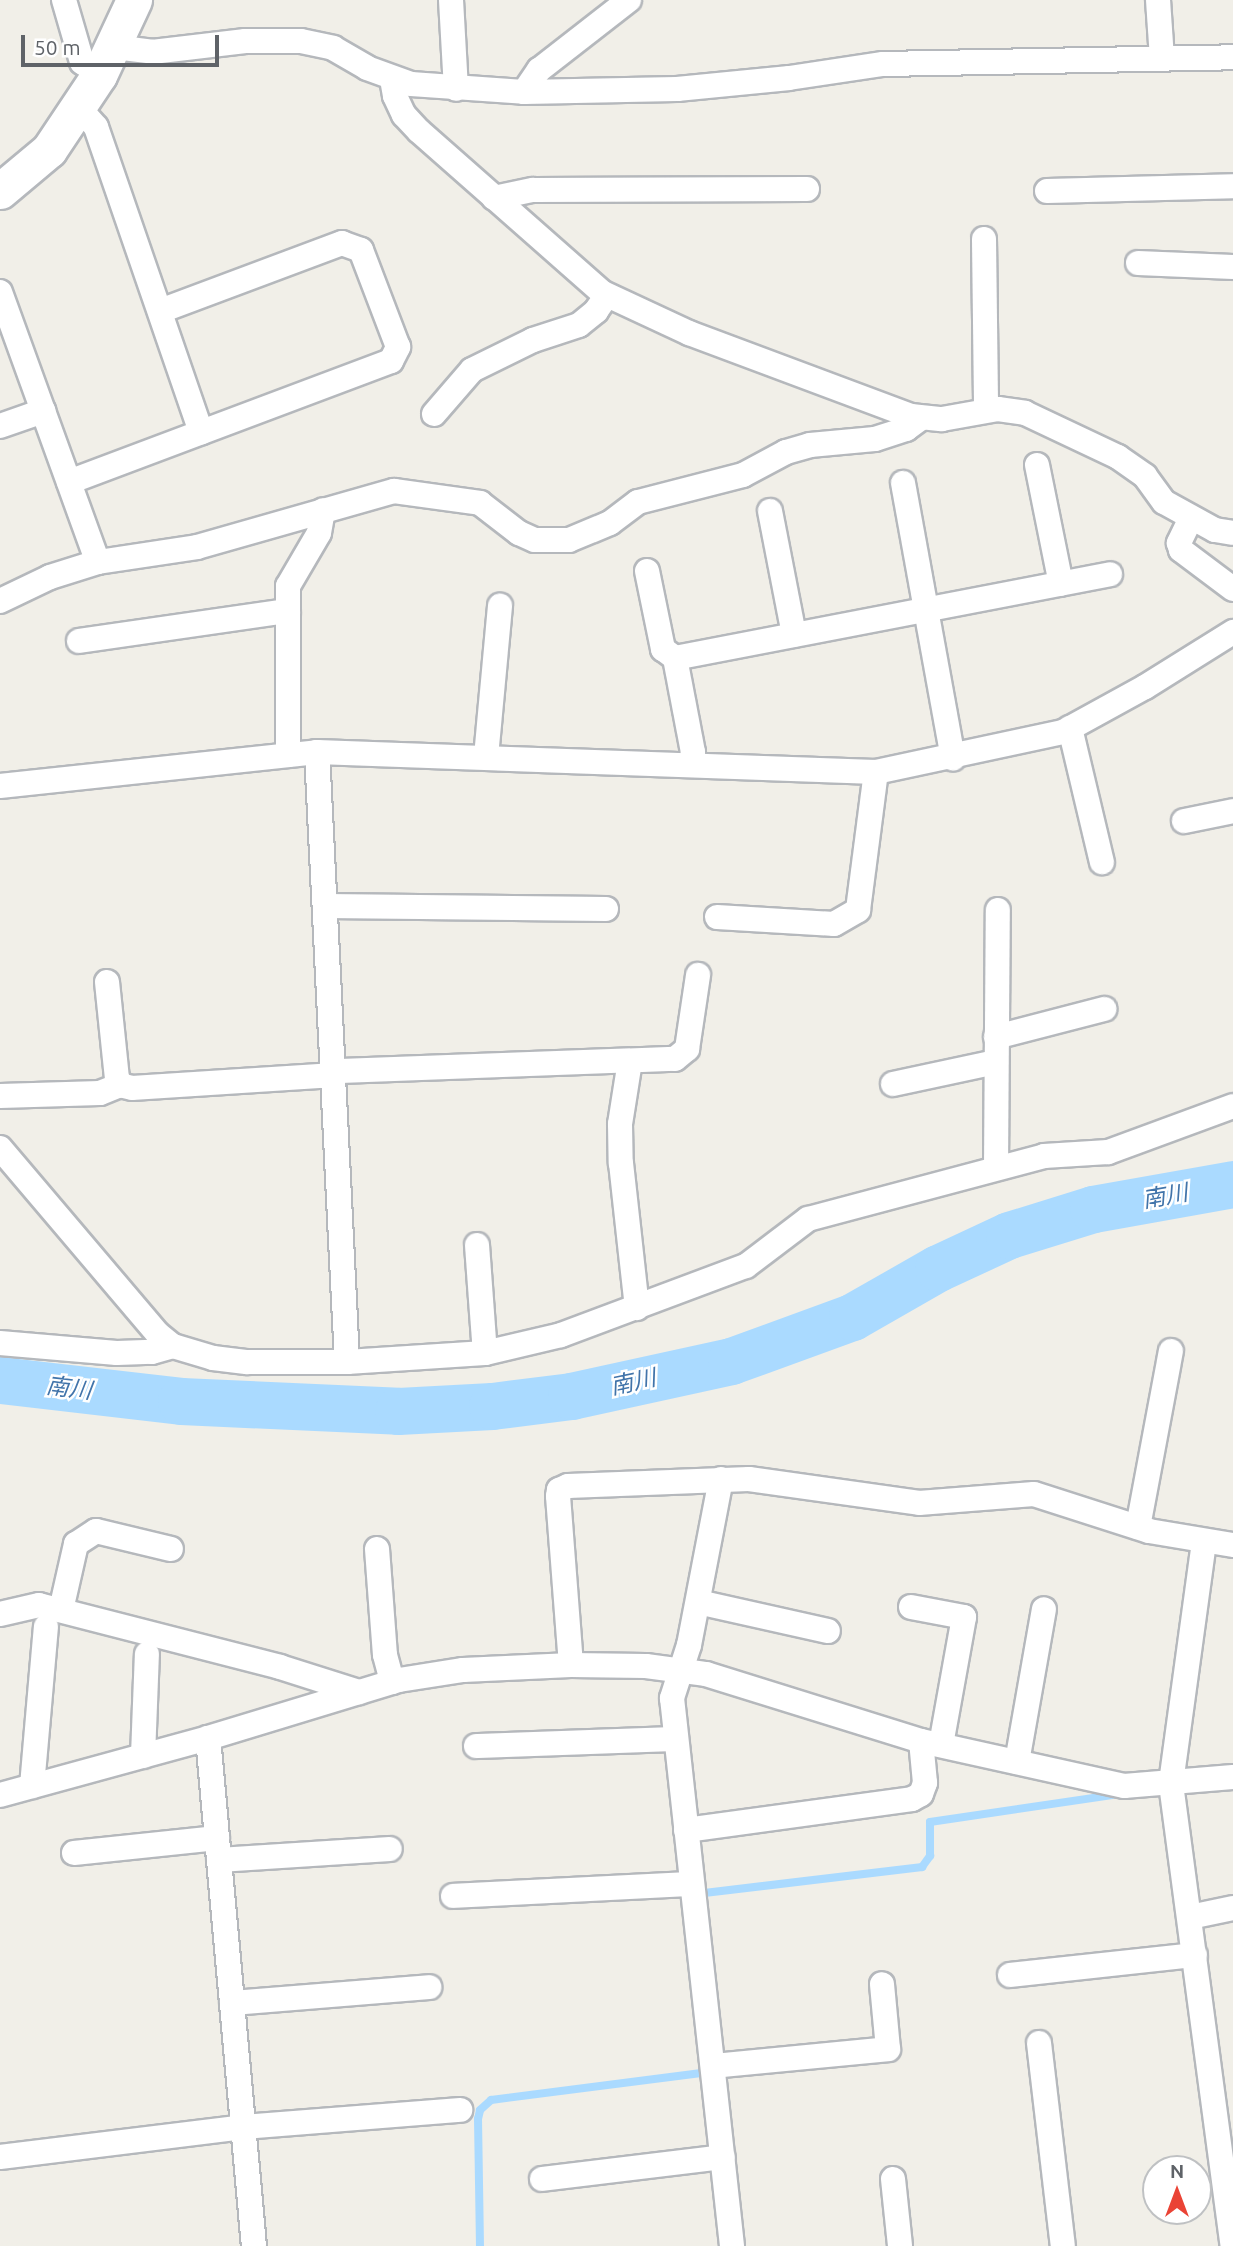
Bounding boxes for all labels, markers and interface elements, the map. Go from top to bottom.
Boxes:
scale bar [24,21,222,65]
text: 50 m [34,35,81,59]
water label: 南川 [1140,1178,1190,1214]
water label: 南川 [608,1364,658,1400]
water label: 南川 [44,1371,94,1405]
north arrow [1142,2155,1212,2225]
text: N [1170,2160,1184,2182]

